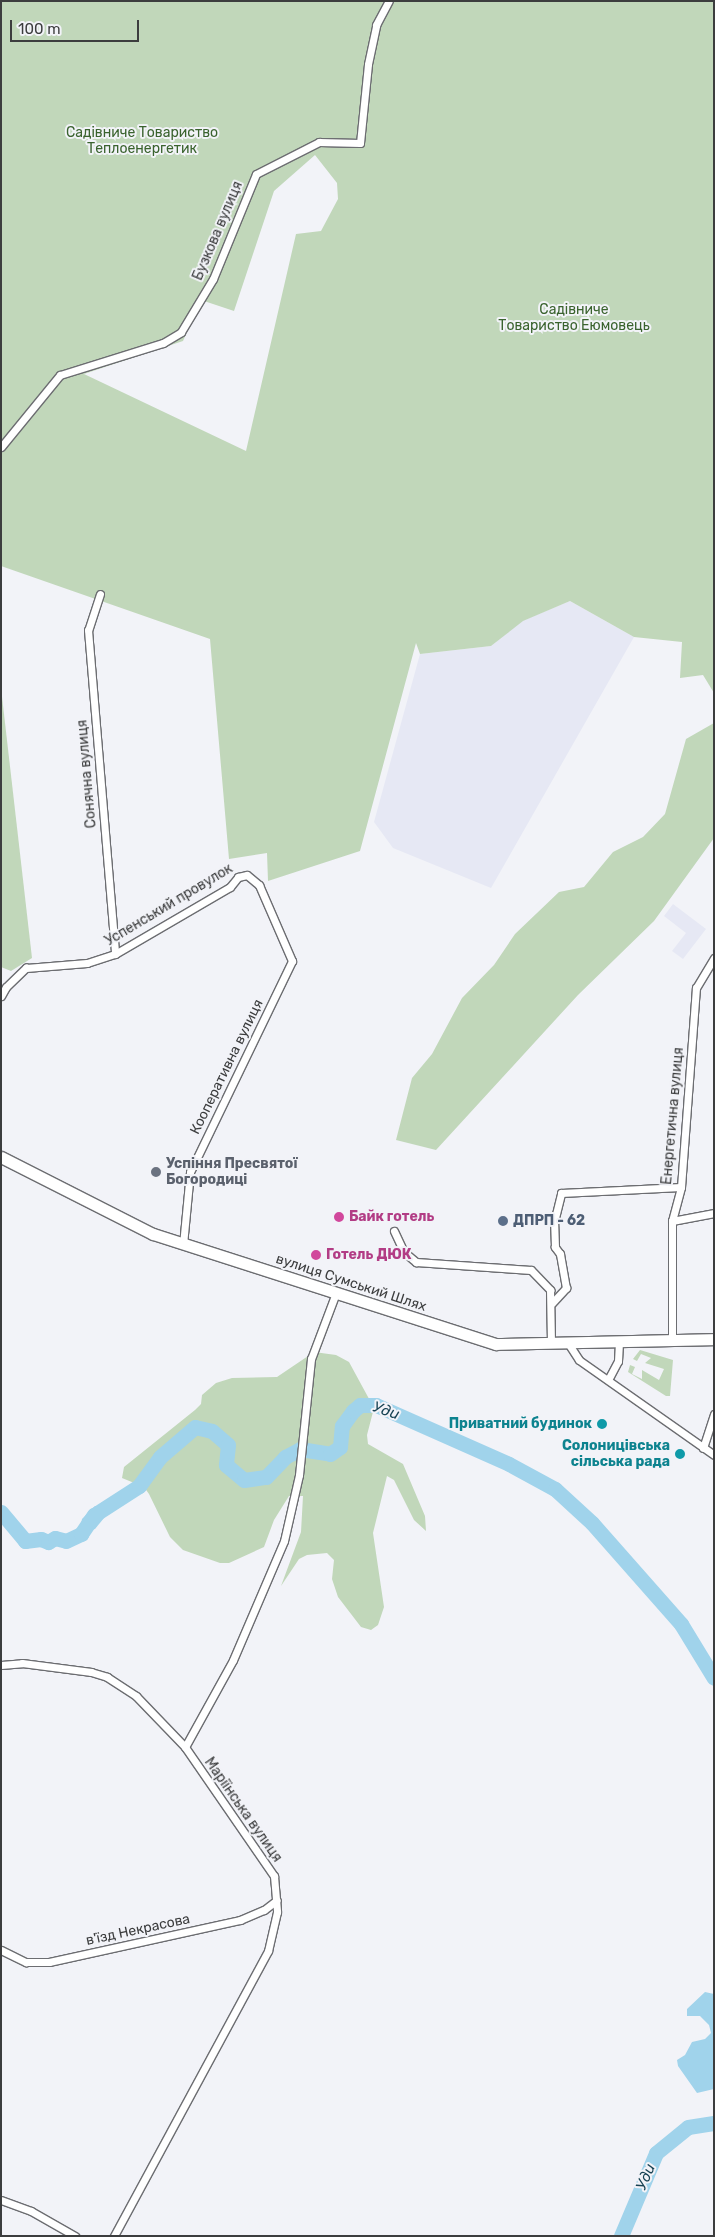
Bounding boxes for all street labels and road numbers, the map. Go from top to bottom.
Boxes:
street label: Бузкова вулиця [190,179,246,283]
street label: Сонячна вулиця [74,719,100,829]
street label: Успенський провулок [102,860,236,950]
street label: Кооперативна вулиця [187,997,267,1137]
street label: Енергетична вулиця [659,1047,687,1185]
street label: вулиця Сумський Шлях [274,1251,428,1315]
street label: Маріїнська вулиця [201,1754,285,1866]
street label: в'їзд Некрасова [84,1911,192,1949]

